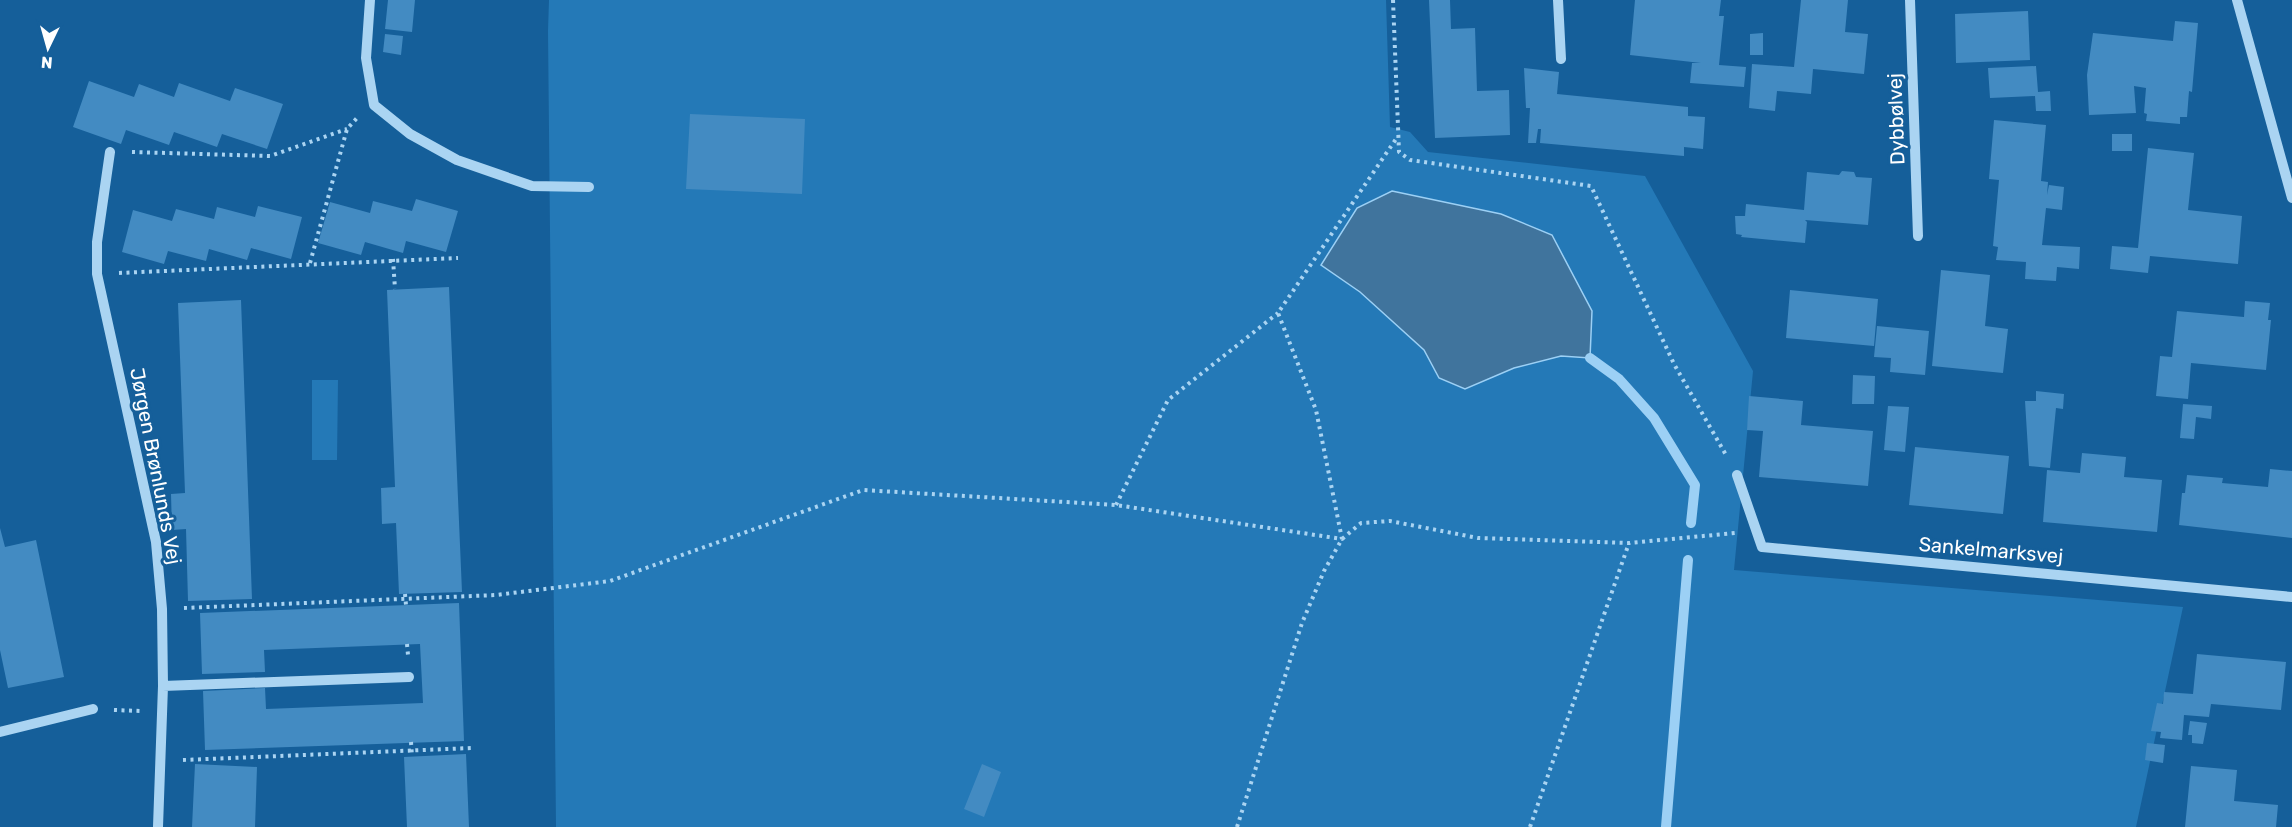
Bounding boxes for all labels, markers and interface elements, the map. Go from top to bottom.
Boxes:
north arrow [18,18,78,78]
text: N [40,52,53,72]
street label: Dybbølvej [1882,73,1910,165]
street label: Jørgen Brønlunds Vej [125,366,187,566]
street label: Sankelmarksvej [1918,532,2064,568]

